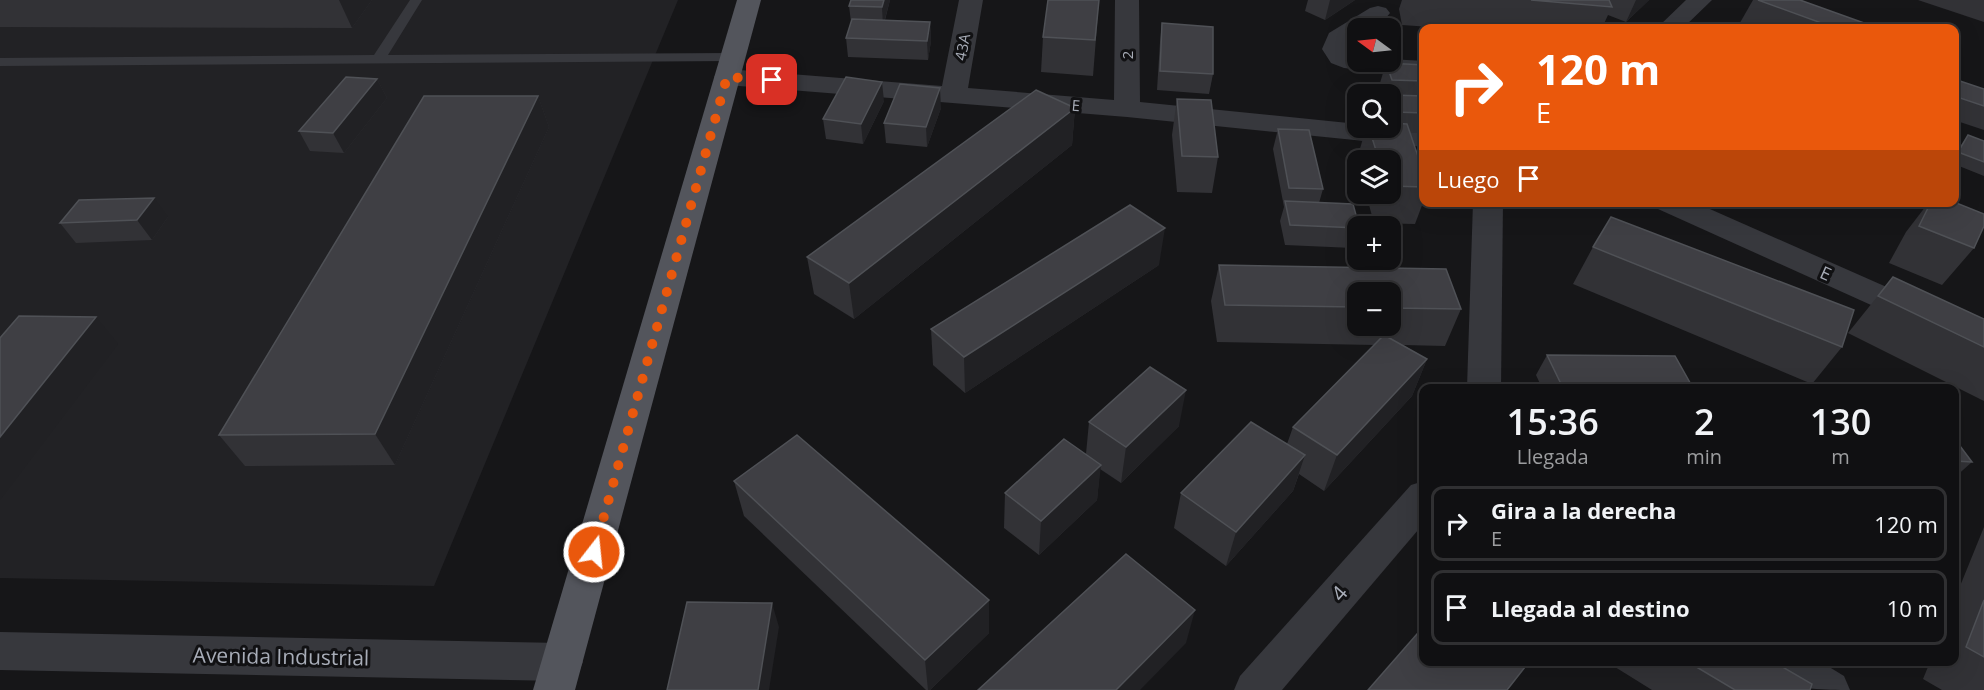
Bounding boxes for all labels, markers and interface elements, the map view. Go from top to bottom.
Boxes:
north arrow [1347,18,1401,72]
map controls [1347,18,1401,336]
street label: 43A [950,32,974,62]
text: 120 m [1536,40,1660,97]
icon: right [1437,48,1515,126]
street label: 2 [1117,51,1137,59]
pin [746,54,797,105]
icon: arrive [755,63,788,96]
button: search [1347,84,1401,138]
text: E [1536,94,1551,131]
street label: E [1071,95,1081,115]
button: layers [1347,150,1401,204]
icon: arrive [1512,162,1545,195]
text: Luego [1437,164,1500,194]
button: + [1347,216,1401,270]
street label: E [1817,260,1835,286]
button: − [1347,282,1401,336]
text: 15:36 [1507,397,1599,446]
text: 2 [1694,397,1715,446]
text: 130 [1810,397,1871,446]
text: Llegada [1517,443,1589,470]
text: min [1686,443,1722,470]
text: m [1831,443,1850,470]
text: Gira a la derecha [1491,495,1676,525]
icon: right [1440,507,1473,540]
text: 120 m [1874,509,1938,539]
position arrow [562,520,626,584]
text: E [1491,525,1502,552]
street label: 4 [1324,579,1354,607]
icon: arrive [1440,591,1473,624]
text: Llegada al destino [1491,593,1690,623]
text: 10 m [1887,593,1938,623]
street label: Avenida Industrial [193,640,369,672]

